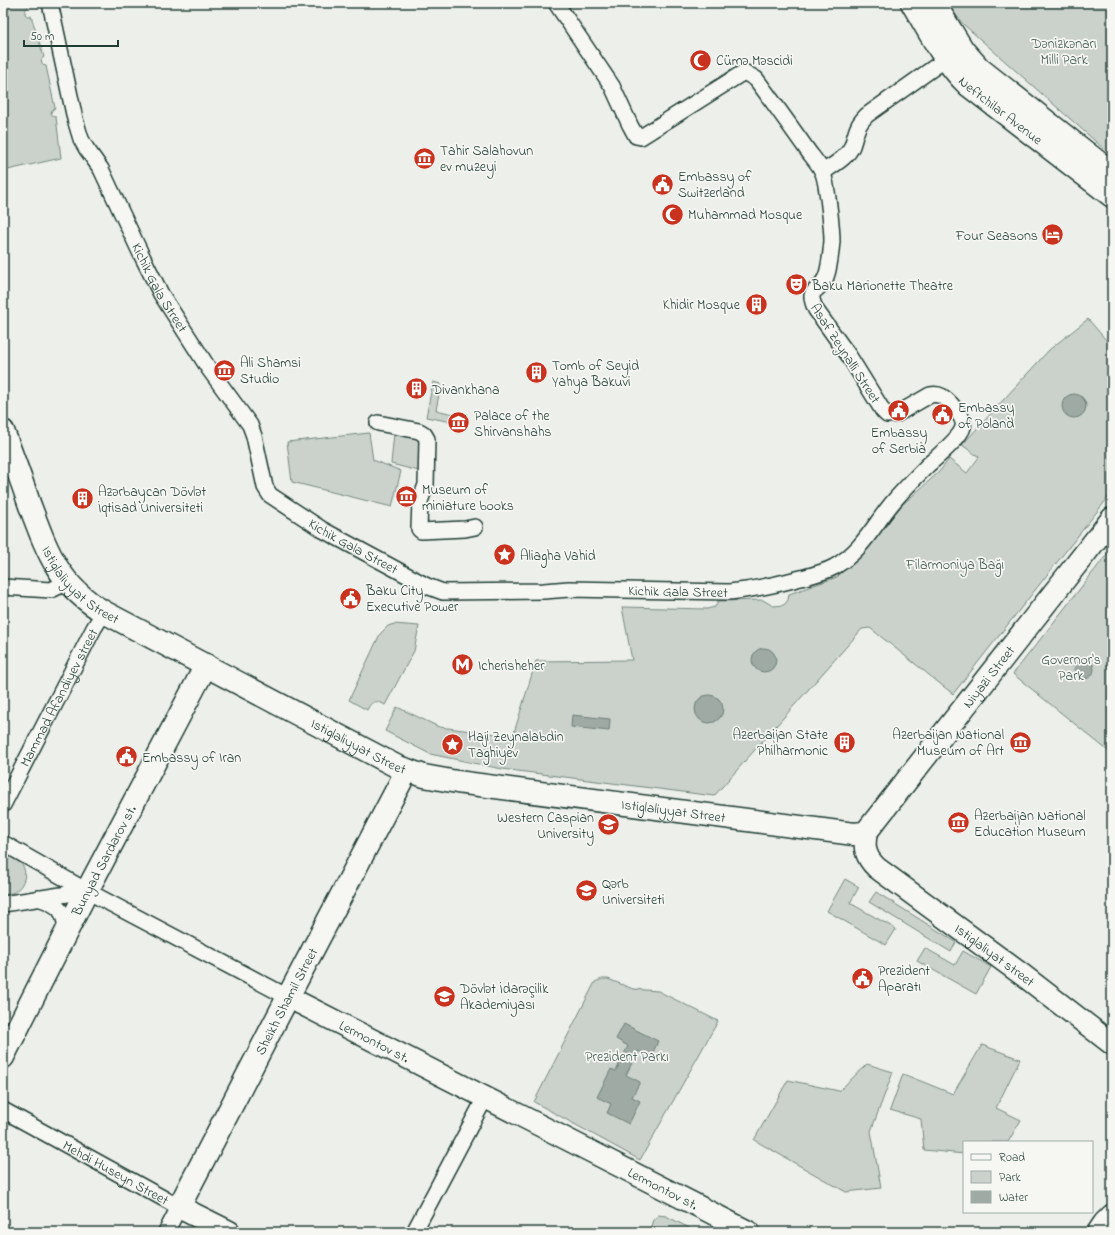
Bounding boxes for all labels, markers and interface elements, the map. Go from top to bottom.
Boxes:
scale bar [24,22,118,48]
text: 50 m [30,28,54,46]
park label: Dənizkənarı Milli Park [1031,34,1096,71]
mosque icon: Cümə Məscidi [687,47,713,73]
place label: Cümə Məscidi [716,51,793,72]
street label: Neftchilar Avenue [953,72,1047,151]
place label: Tahir Salahovun ev muzeyi [440,141,533,179]
museum icon: Tahir Salahovun ev muzeyi [412,145,438,171]
place label: Embassy of Switzerland [678,167,752,204]
public building icon: Embassy of Switzerland [650,171,676,197]
mosque icon: Muhammad Mosque [659,201,685,227]
place label: Muhammad Mosque [688,205,803,226]
hotel icon: Four Seasons [1040,222,1066,248]
place label: Four Seasons [955,226,1038,247]
street label: Kichik Gala Street [125,240,192,337]
theatre icon: Baku Marionette Theatre [784,272,810,298]
place label: Baku Marionette Theatre [811,276,954,297]
building icon: Khidir Mosque [743,291,769,317]
place label: Khidir Mosque [663,295,741,316]
street label: Asaf Zeynalli Street [804,300,885,409]
place label: Ali Shamsi Studio [240,353,301,390]
place label: Tomb of Seyid Yahya Bakuvi [552,356,639,394]
museum icon: Ali Shamsi Studio [212,357,238,383]
building icon: Tomb of Seyid Yahya Bakuvi [524,360,550,386]
building icon: Divankhana [403,376,429,402]
place label: Divankhana [431,380,499,401]
public building icon: Embassy of Serbia [886,397,912,423]
place label: Embassy of Poland [958,398,1015,435]
public building icon: Embassy of Poland [929,402,955,428]
place label: Palace of the Shirvanshahs [474,406,551,443]
museum icon: Palace of the Shirvanshahs [446,410,472,436]
place label: Embassy of Serbia [871,423,927,460]
place label: Museum of miniature books [422,480,514,517]
place label: Azərbaycan Dövlət İqtisad Universiteti [98,482,206,519]
museum icon: Museum of miniature books [394,484,420,510]
building icon: Azərbaycan Dövlət İqtisad Universiteti [70,486,96,512]
street label: Kichik Gala Street [304,514,402,581]
place icon: Aliagha Vahid [491,542,517,568]
street label: Istiglaliyyat Street [35,543,123,630]
place label: Aliagha Vahid [520,546,596,568]
park label: Filarmoniya Bağı [905,555,1004,577]
place label: Baku City Executive Power [365,581,459,618]
street label: Kichik Gala Street [628,581,728,604]
public building icon: Baku City Executive Power [337,585,363,611]
street label: Mammad Afandiyev street [15,625,104,771]
street label: Niyazi Street [958,641,1021,713]
park label: Governor's Park [1041,650,1101,687]
metro station icon: Icherisheher [449,652,475,678]
place label: Icherisheher [478,656,545,677]
street label: Istiglaliyyat Street [307,714,409,781]
place label: Azerbaijan State Philharmonic [732,725,829,762]
place label: Azerbaijan National Museum of Art [892,725,1004,762]
place label: Haji Zeynalabdin Taghiyev [468,727,564,765]
building icon: Azerbaijan State Philharmonic [831,729,857,755]
museum icon: Azerbaijan National Museum of Art [1007,729,1033,755]
place icon: Haji Zeynalabdin Taghiyev [440,731,466,757]
public building icon: Embassy of Iran [113,744,139,770]
place label: Embassy of Iran [142,748,241,770]
street label: Istiglaliyyat Street [620,795,727,829]
street label: Bunyad Sardarov st. [67,801,143,921]
place label: Azerbaijan National Education Museum [974,806,1086,843]
place label: Western Caspian University [497,808,594,846]
museum icon: Azerbaijan National Education Museum [945,810,971,836]
school or university icon: Western Caspian University [596,812,622,838]
place label: Qərb Universiteti [602,874,665,911]
school or university icon: Qərb Universiteti [574,878,600,904]
street label: Istiglaliyat street [949,919,1039,993]
street label: Sheikh Shamil Street [251,944,324,1059]
place label: Prezident Aparatı [878,961,930,998]
public building icon: Prezident Aparatı [850,965,876,991]
place label: Dövlət İdarəçilik Akademiyası [459,979,549,1017]
school or university icon: Dövlət İdarəçilik Akademiyası [432,983,458,1009]
street label: Lermontov st. [335,1016,413,1069]
park label: Prezident Parkı [585,1047,669,1068]
street label: Mehdi Huseyn Street [58,1136,172,1211]
legend [963,1141,1093,1213]
text: Road [999,1149,1025,1167]
street label: Lermontov st. [624,1163,701,1216]
text: Park [999,1169,1021,1187]
text: Water [999,1189,1028,1207]

